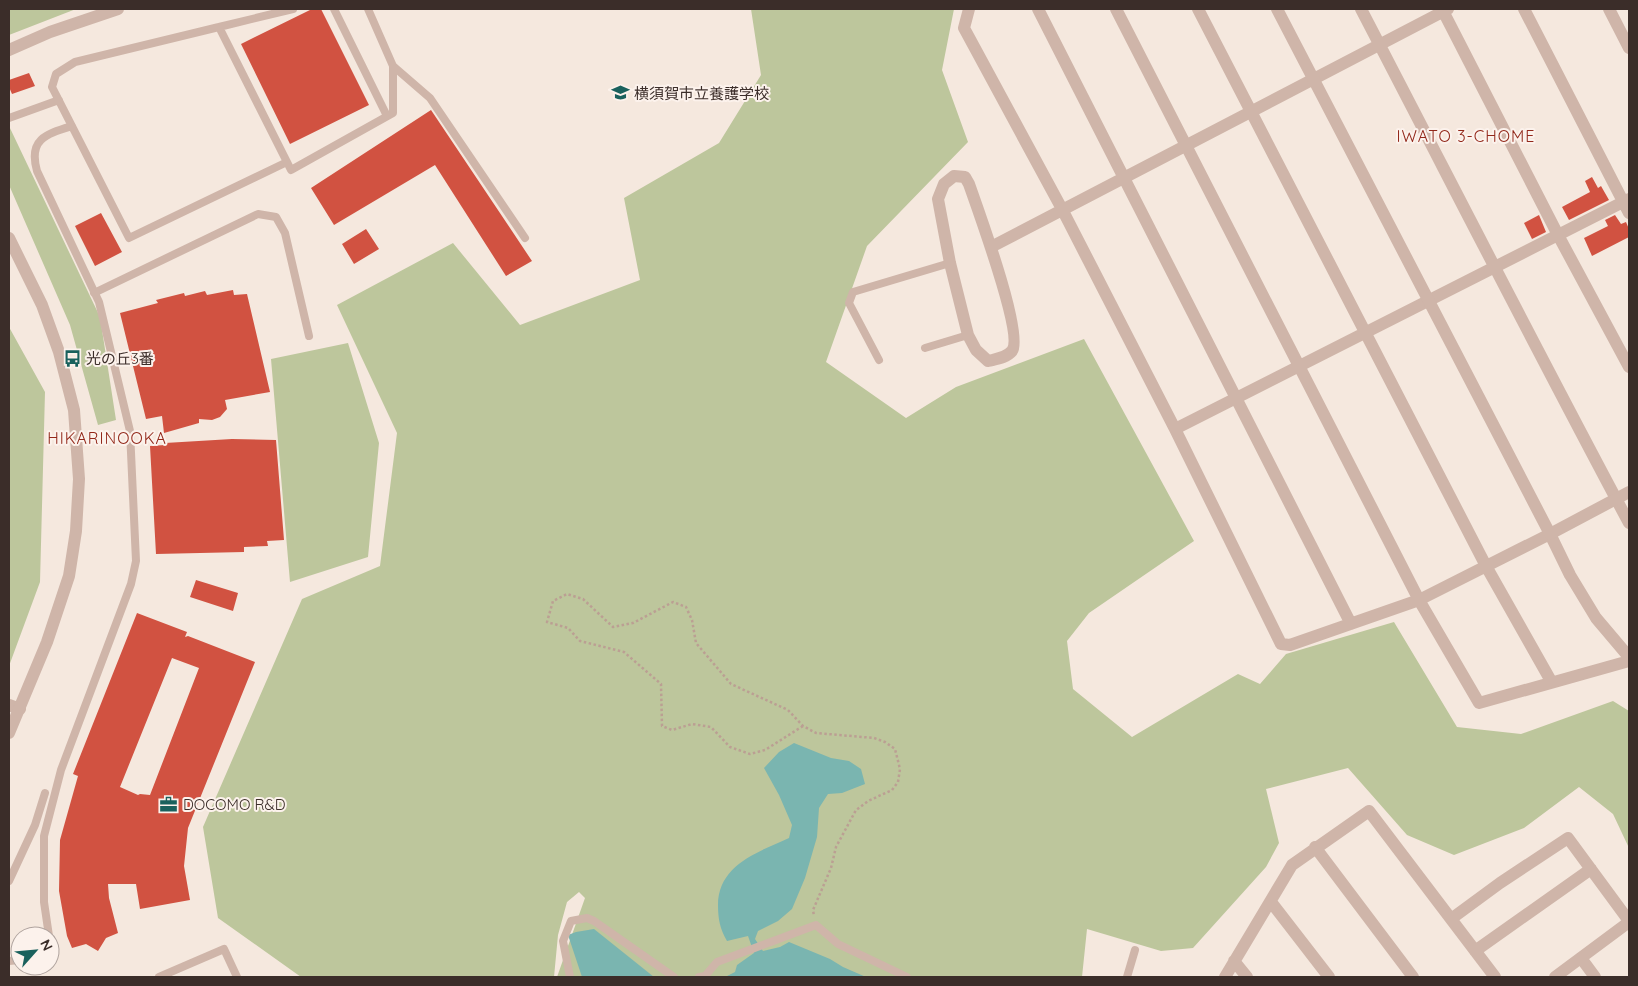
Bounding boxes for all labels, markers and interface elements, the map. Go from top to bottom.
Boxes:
school or university icon: 横須賀市立養護学校 [610,83,630,103]
place label: 横須賀市立養護学校 [634,84,769,103]
district label: IWATO 3-CHOME [1397,126,1535,146]
bus stop icon: 光の丘3番 [62,348,82,368]
place label: 光の丘3番 [86,349,154,368]
district label: HIKARINOOKA [47,428,167,448]
office icon: DOCOMO R&D [159,794,179,814]
place label: DOCOMO R&D [183,795,286,814]
north arrow [10,926,60,976]
text: N [36,936,57,954]

